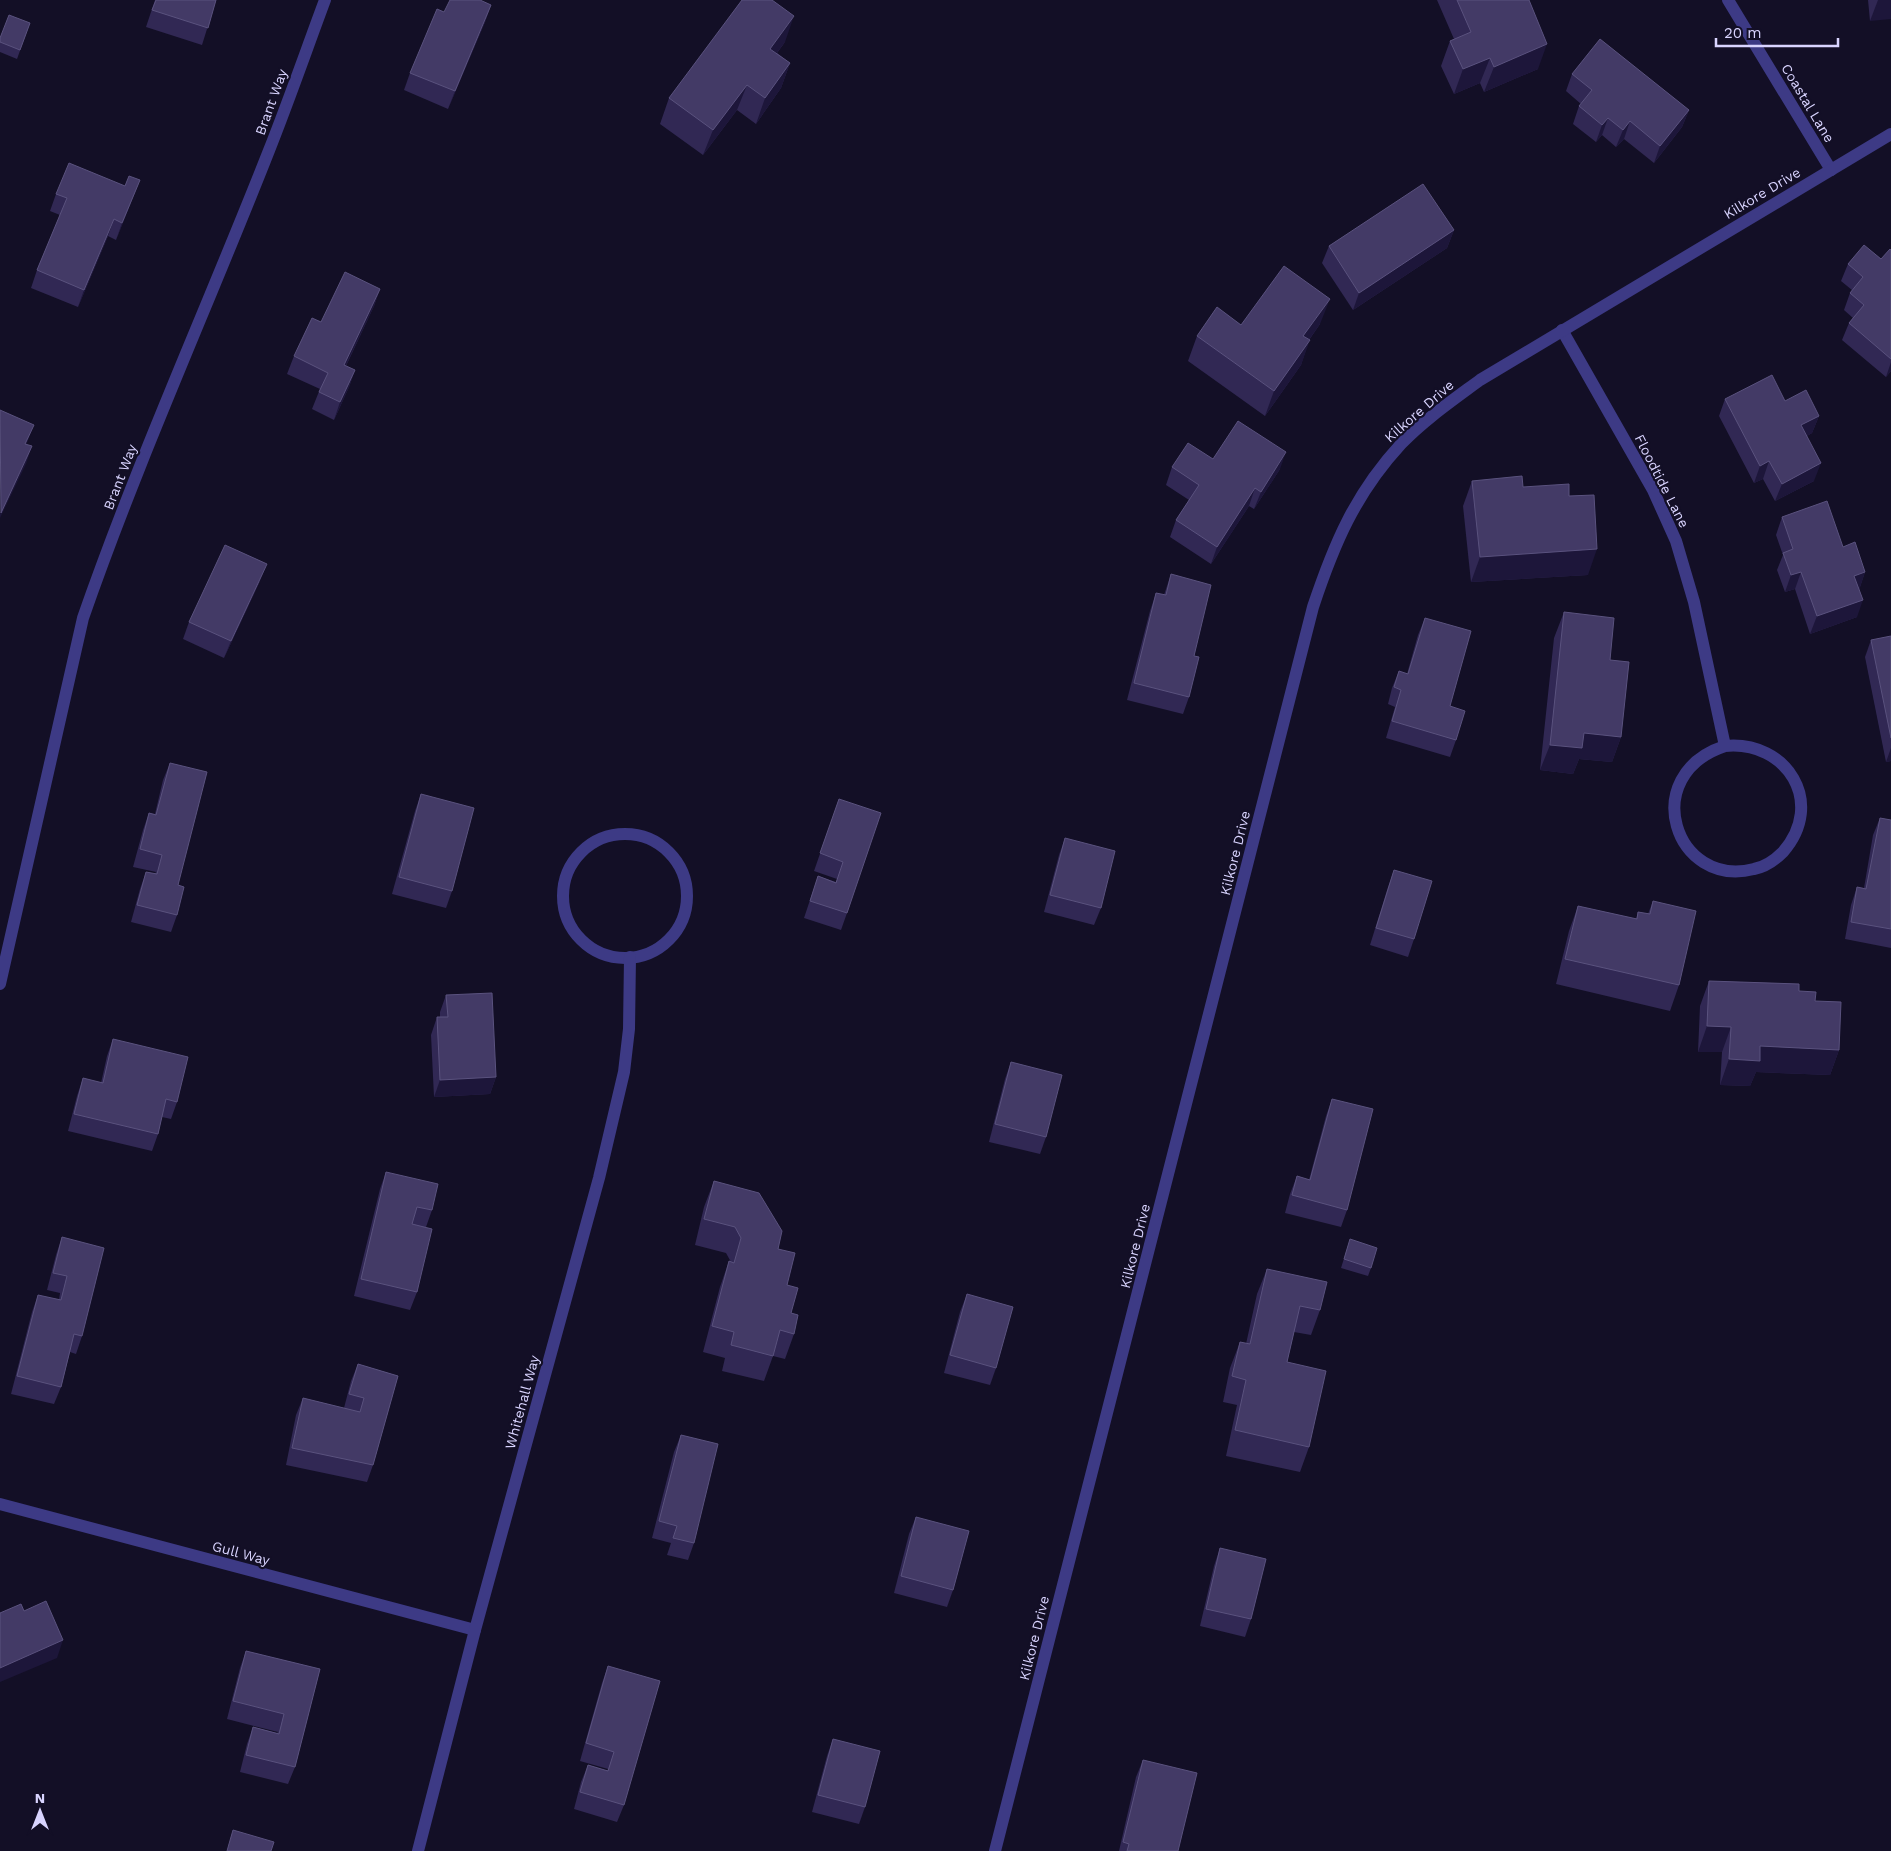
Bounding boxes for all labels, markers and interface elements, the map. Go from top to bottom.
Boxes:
scale bar [1716,15,1838,47]
text: 20 m [1724,24,1762,42]
street label: Coastal Lane [1778,61,1838,145]
street label: Brant Way [252,66,291,137]
street label: Kilkore Drive [1721,164,1803,222]
street label: Kilkore Drive [1381,377,1457,445]
street label: Floodtide Lane [1632,432,1692,530]
street label: Brant Way [100,441,140,512]
street label: Kilkore Drive [1217,809,1253,897]
street label: Kilkore Drive [1117,1202,1153,1290]
street label: Whitehall Way [502,1353,542,1451]
street label: Gull Way [210,1538,272,1569]
street label: Kilkore Drive [1016,1594,1052,1682]
north arrow [15,1786,65,1836]
text: N [35,1790,45,1806]

